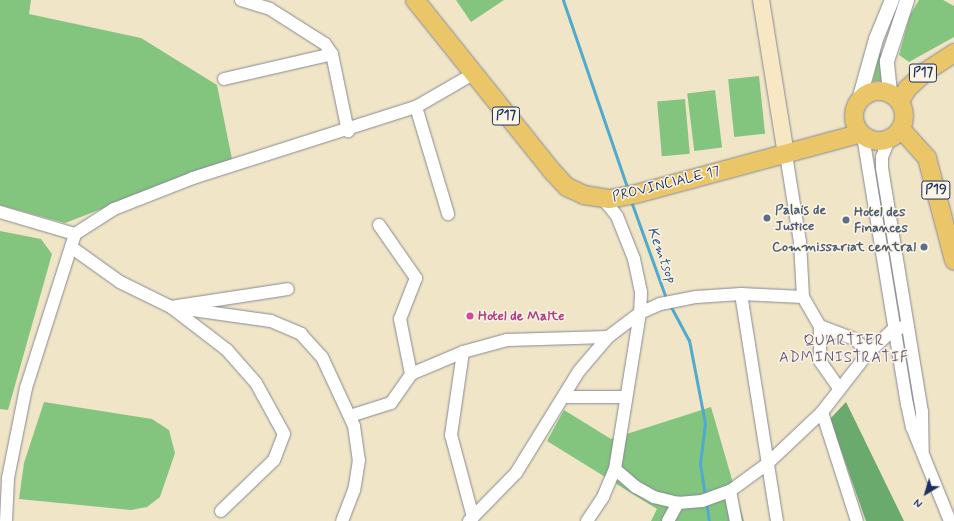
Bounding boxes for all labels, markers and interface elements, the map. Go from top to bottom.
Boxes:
road number: P17 [908,62,938,84]
road number: P17 [491,105,521,127]
street label: PROVINCIALE 17 [610,162,722,206]
road number: P19 [921,179,951,201]
place label: Palais de Justice [775,202,826,234]
place label: Hotel des Finances [854,204,908,236]
marker: Palais de Justice [762,213,772,223]
marker: Hotel des Finances [841,215,851,225]
water label: Kemtsop [643,225,679,285]
place label: Commissariat central [777,239,916,255]
marker: Commissariat central [919,242,929,252]
place label: Hotel de Malte [478,308,563,324]
marker: Hotel de Malte [465,311,475,321]
district label: QUARTIER ADMINISTRATIF [777,332,911,367]
north arrow [906,473,946,513]
text: N [911,495,926,510]

